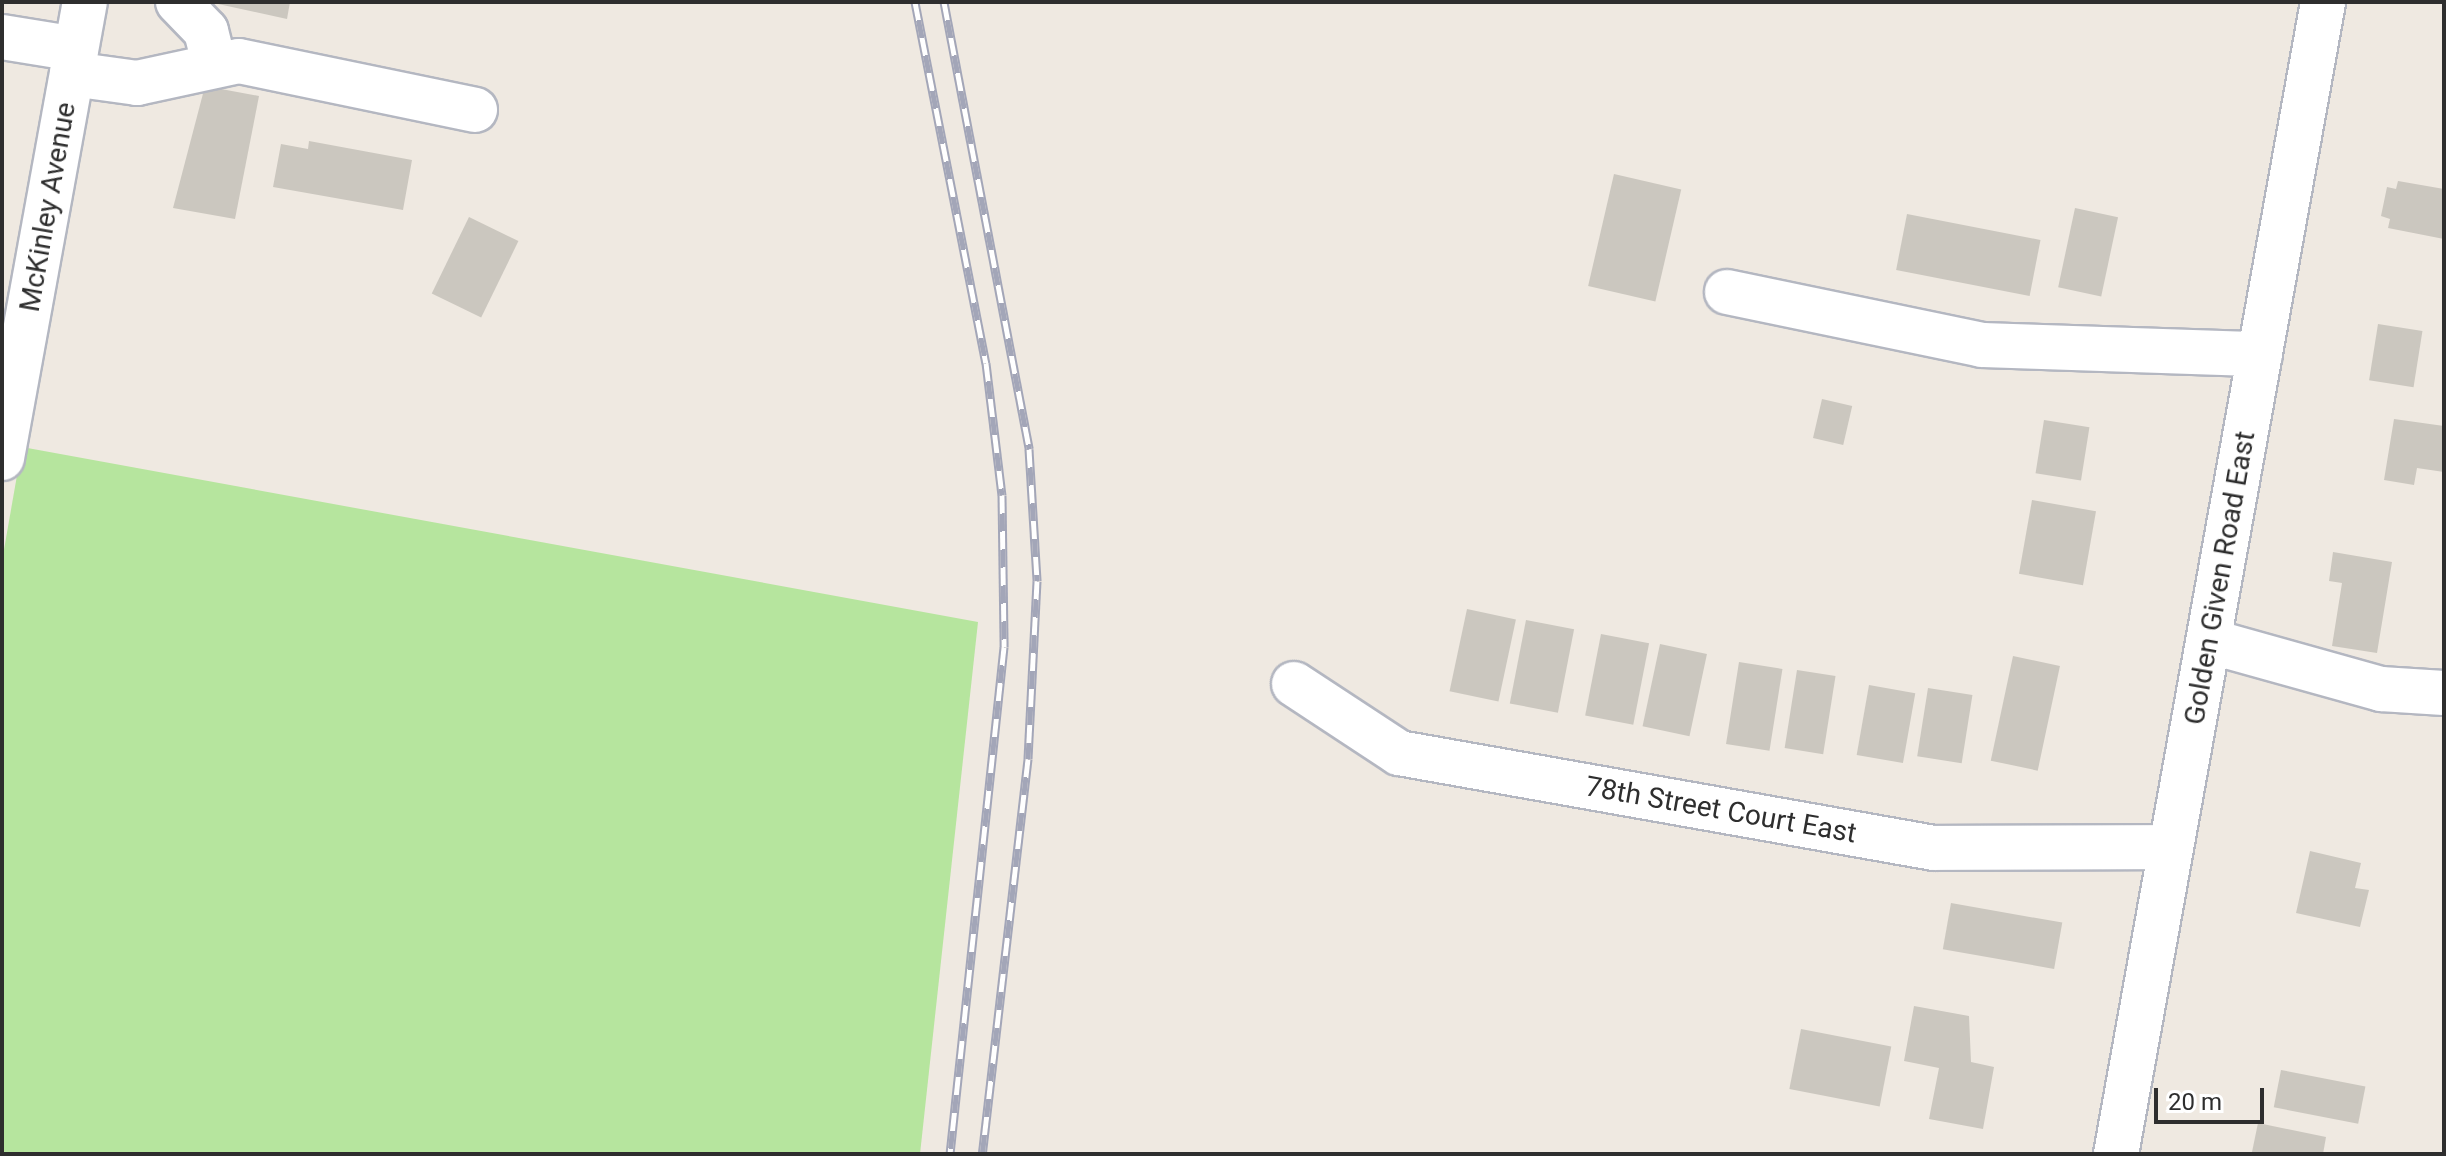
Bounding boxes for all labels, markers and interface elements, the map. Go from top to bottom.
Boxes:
street label: McKinley Avenue [13,100,83,314]
street label: Golden Given Road East [2178,429,2262,727]
street label: 78th Street Court East [1583,770,1859,850]
scale bar [2158,1072,2268,1122]
text: 20 m [2168,1088,2222,1116]

